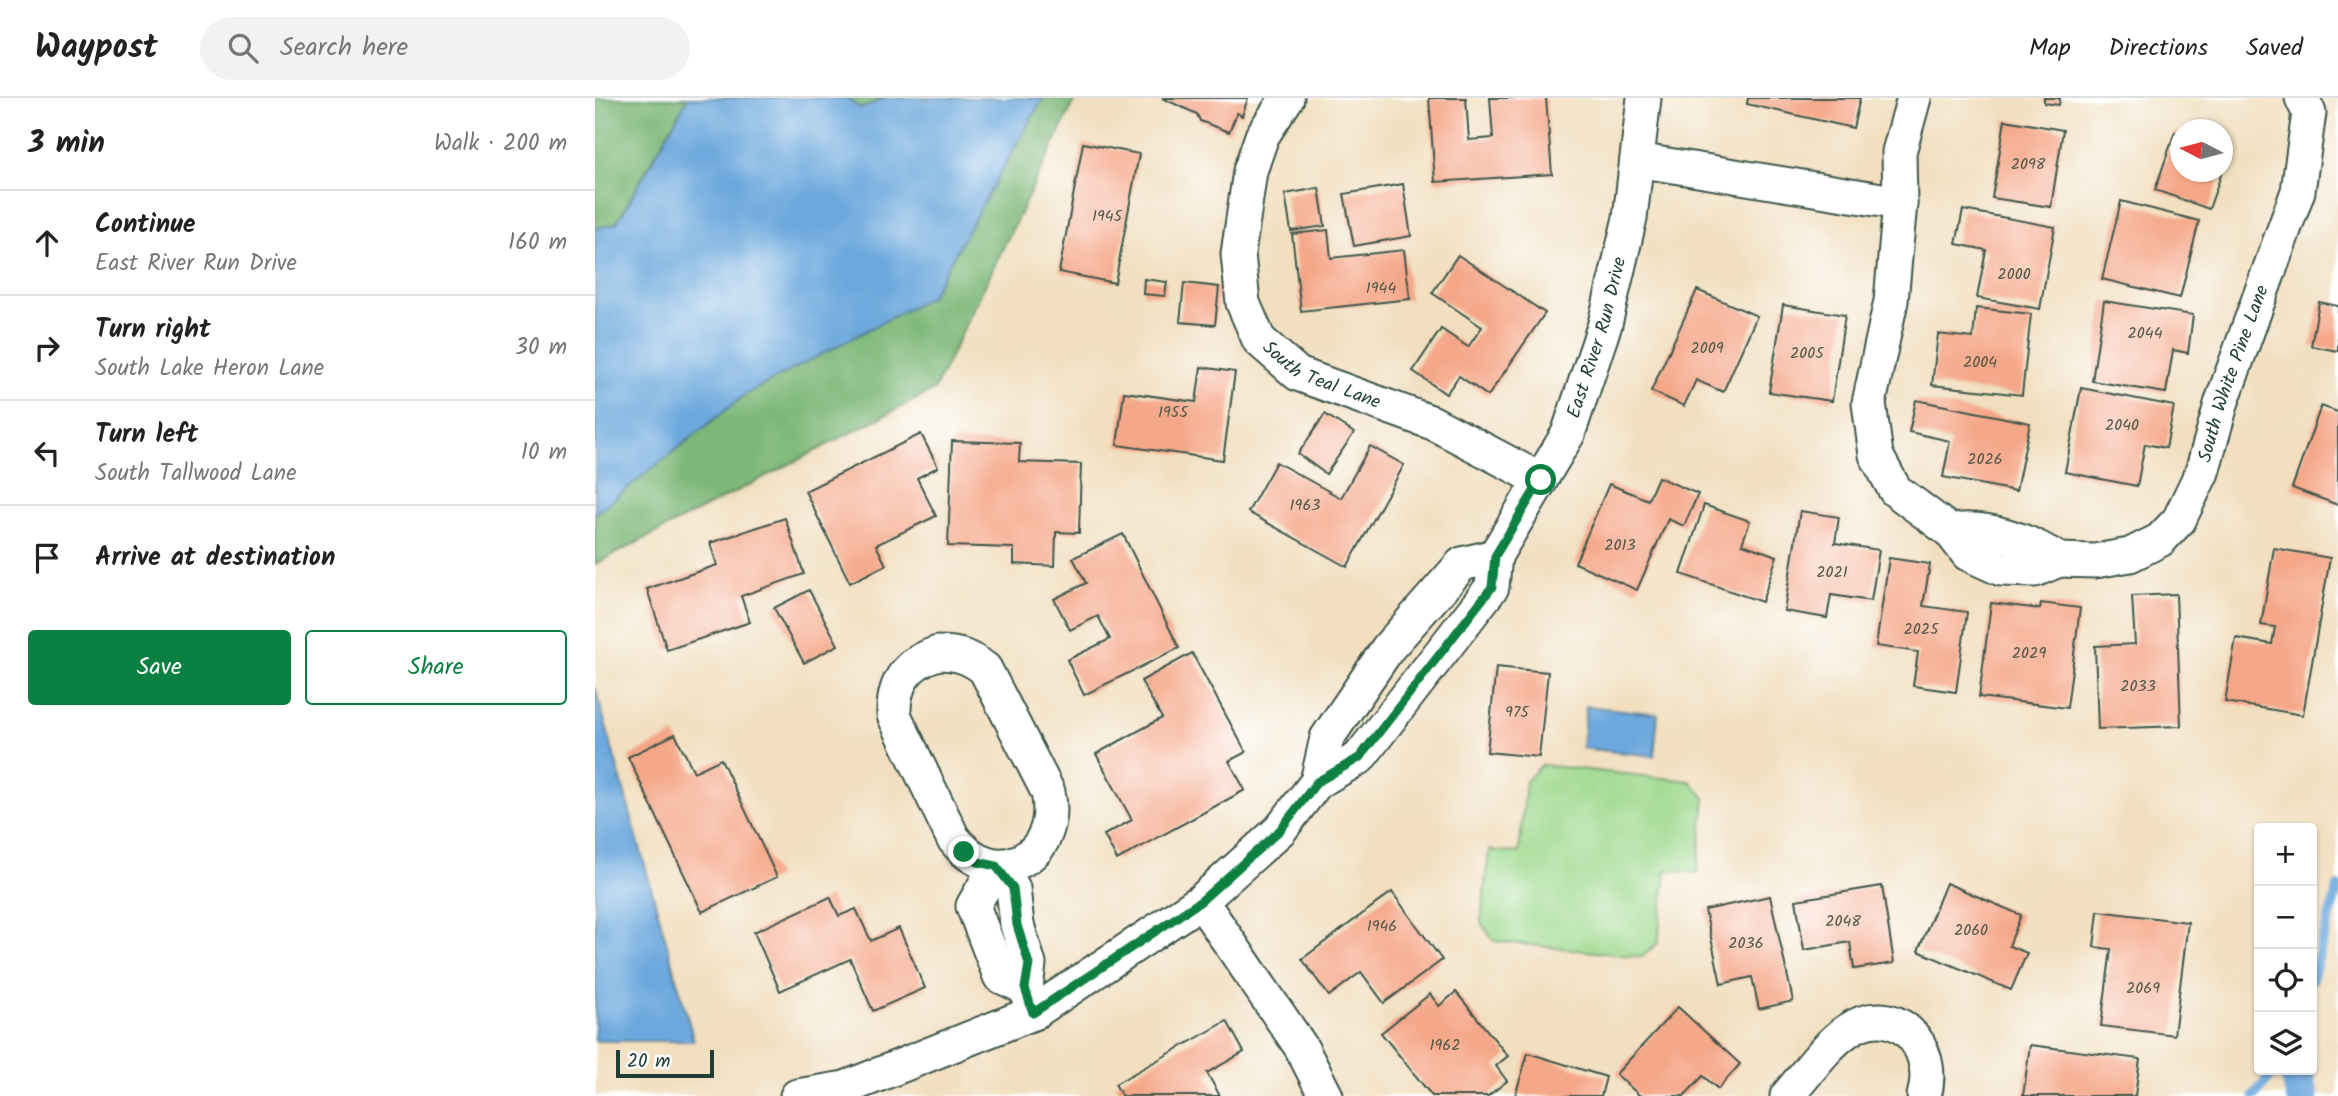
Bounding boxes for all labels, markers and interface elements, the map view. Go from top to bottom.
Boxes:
search box [200,17,690,80]
text: Waypost [35,22,158,75]
text: Search here [280,27,408,69]
icon: search [224,29,262,67]
text: Map [2029,29,2071,68]
text: Directions [2109,29,2208,68]
text: Saved [2246,29,2303,68]
north arrow [2170,119,2233,182]
text: 3 min [28,120,105,168]
text: Walk · 200 m [434,126,567,162]
house number: 2098 [2011,152,2046,177]
text: Continue [95,204,196,246]
house number: 1945 [1092,204,1124,229]
icon: ahead [28,224,66,262]
text: 160 m [508,225,567,261]
text: East River Run Drive [95,246,297,282]
street label: East River Run Drive [1559,254,1635,422]
house number: 2000 [1997,262,2031,287]
house number: 1944 [1366,276,1396,301]
street label: South White Pine Lane [2190,281,2278,466]
text: Turn right [95,309,211,351]
house number: 2044 [2128,321,2163,346]
icon: right [28,329,66,367]
text: 30 m [515,330,567,366]
street label: South Teal Lane [1255,334,1385,418]
house number: 2009 [1690,336,1724,361]
house number: 2005 [1790,341,1825,366]
house number: 2004 [1963,350,1997,375]
text: South Lake Heron Lane [95,351,324,387]
house number: 1955 [1158,400,1189,425]
house number: 2040 [2105,413,2139,438]
text: Turn left [95,414,198,456]
icon: left [28,434,66,472]
text: 10 m [521,435,567,471]
house number: 2026 [1967,447,2003,472]
text: South Tallwood Lane [95,456,296,492]
route start [1525,464,1556,495]
house number: 1963 [1290,493,1320,518]
house number: 2013 [1604,533,1636,558]
text: Arrive at destination [95,537,335,579]
icon: arrive [28,539,66,577]
house number: 2021 [1816,560,1848,585]
house number: 2025 [1903,617,1940,642]
button: Save [28,630,291,705]
button: Share [305,630,567,705]
house number: 2029 [2012,641,2046,666]
house number: 2033 [2120,674,2156,699]
house number: 975 [1505,700,1530,725]
map controls [2254,823,2317,1075]
button: + [2254,823,2317,886]
route end [948,836,979,867]
button: − [2254,886,2317,949]
house number: 2048 [1825,909,1861,934]
house number: 1946 [1367,914,1397,939]
house number: 2060 [1954,918,1988,943]
house number: 2036 [1728,931,1764,956]
button: locate [2254,949,2317,1012]
house number: 2069 [2126,976,2160,1001]
button: layers [2254,1012,2317,1075]
house number: 1962 [1429,1033,1461,1058]
scale bar [616,1047,714,1079]
text: 20 m [627,1047,670,1077]

